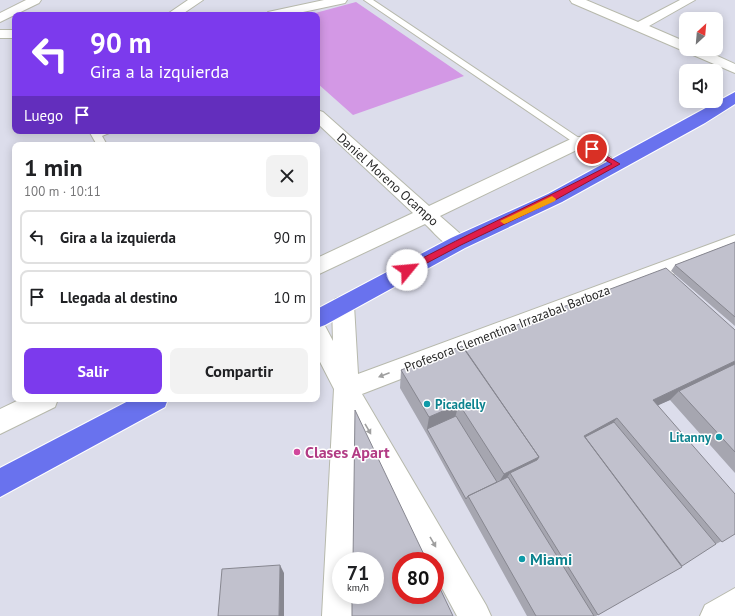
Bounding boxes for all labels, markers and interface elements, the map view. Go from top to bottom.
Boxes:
north arrow [679,12,723,56]
map controls [679,12,723,108]
text: 90 m [90,24,151,61]
icon: left [24,28,76,80]
text: Gira a la izquierda [90,60,229,83]
button: sound [679,64,723,108]
icon: arrive [71,104,93,126]
text: Luego [24,106,63,125]
street label: Daniel Moreno Ocampo [333,129,442,230]
pin [575,132,609,166]
icon: arrive [581,138,603,160]
text: 1 min [24,152,83,183]
button: close [266,155,308,197]
text: 100 m · 10:11 [24,183,101,200]
icon: left [26,226,48,248]
text: Gira a la izquierda [60,228,176,247]
text: 90 m [273,228,306,247]
position arrow [386,249,428,291]
street label: Profesora Clementina Irrazabal Barboza [402,281,612,376]
icon: arrive [26,286,48,308]
text: Llegada al destino [60,288,178,307]
text: 10 m [273,288,306,307]
button: Salir [24,348,162,394]
button: Compartir [170,348,308,394]
one-way arrow [378,372,390,378]
place label: Picadelly [435,396,486,413]
marker: Picadelly [422,399,432,409]
one-way arrow [365,423,372,434]
place label: Litanny [669,429,712,446]
marker: Litanny [714,432,724,442]
place label: Clases Apart [305,442,390,462]
marker: Clases Apart [292,447,302,457]
one-way arrow [429,536,436,548]
place label: Miami [530,549,572,569]
speed limit sign: 80 [392,552,444,604]
marker: Miami [517,554,527,564]
text: 71 [347,560,369,586]
text: km/h [347,581,369,594]

